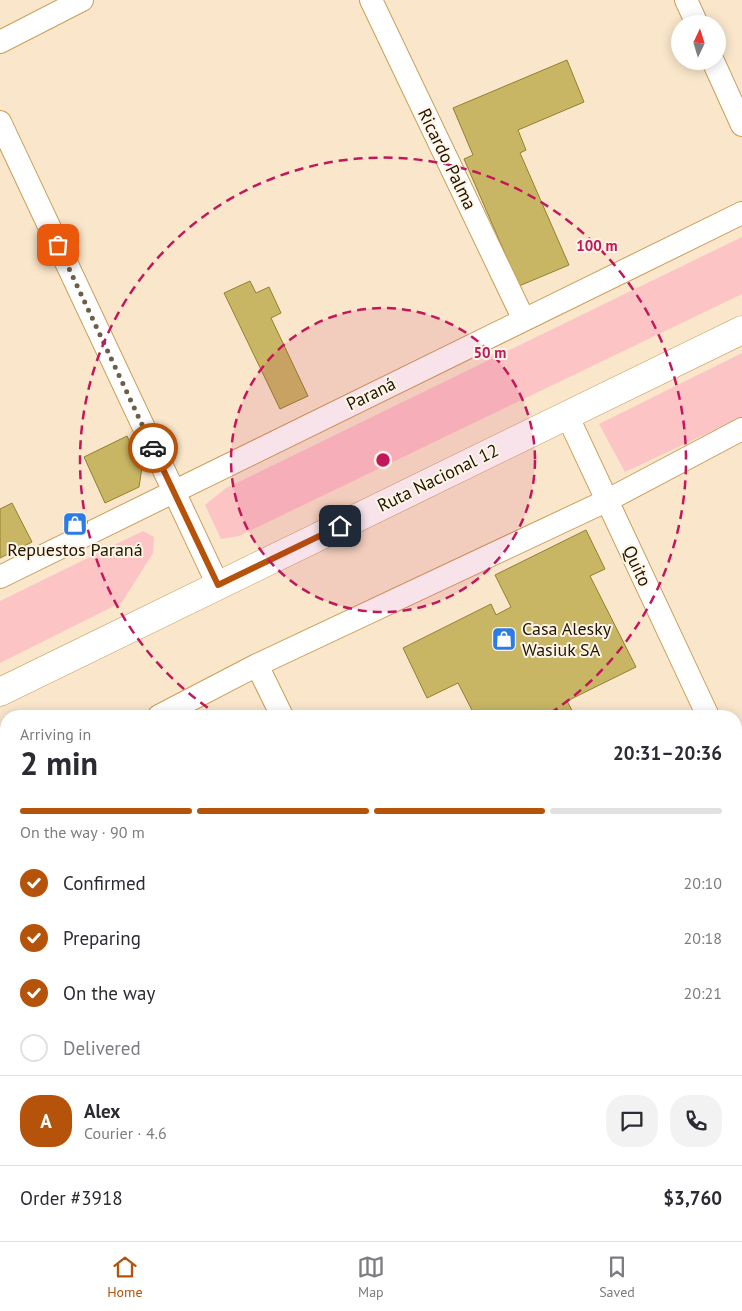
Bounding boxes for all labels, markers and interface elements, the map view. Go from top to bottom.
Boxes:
north arrow [671,15,726,70]
map controls [671,15,726,70]
street label: Ricardo Palma [413,104,482,213]
pin [37,224,79,266]
icon: bag [44,231,72,259]
text: 100 m [576,236,618,255]
text: 50 m [474,343,506,362]
street label: Paraná [342,372,399,415]
courier [128,423,178,473]
icon: car [139,434,167,462]
street label: Ruta Nacional 12 [373,438,502,517]
centre of rings [374,451,392,469]
pin [319,505,361,547]
shop icon: Repuestos Paraná [62,511,88,537]
icon: home [326,512,354,540]
place label: Repuestos Paraná [7,538,143,561]
street label: Quito [618,542,657,590]
place label: Casa Alesky Wasiuk SA [522,617,612,661]
shop icon: Casa Alesky Wasiuk SA [491,626,517,652]
text: Arriving in [20,724,91,744]
text: 20:31–20:36 [613,741,722,765]
text: 2 min [20,742,98,784]
text: On the way · 90 m [20,822,145,842]
icon: check [20,869,48,897]
text: Confirmed [63,871,146,895]
text: 20:10 [684,873,722,893]
icon: check [20,924,48,952]
text: Preparing [63,926,141,950]
text: 20:18 [684,928,722,948]
icon: check [20,979,48,1007]
text: On the way [63,981,155,1005]
text: 20:21 [684,983,722,1003]
text: Delivered [63,1036,141,1060]
button: chat [606,1095,658,1147]
button: phone [670,1095,722,1147]
text: Alex [84,1099,120,1123]
text: A [40,1109,52,1133]
text: Courier · 4.6 [84,1123,167,1143]
text: Order #3918 [20,1186,123,1210]
text: $3,760 [663,1186,722,1210]
tab: Home [107,1253,143,1301]
tab: Map [357,1253,385,1301]
tab: Saved [599,1253,635,1301]

